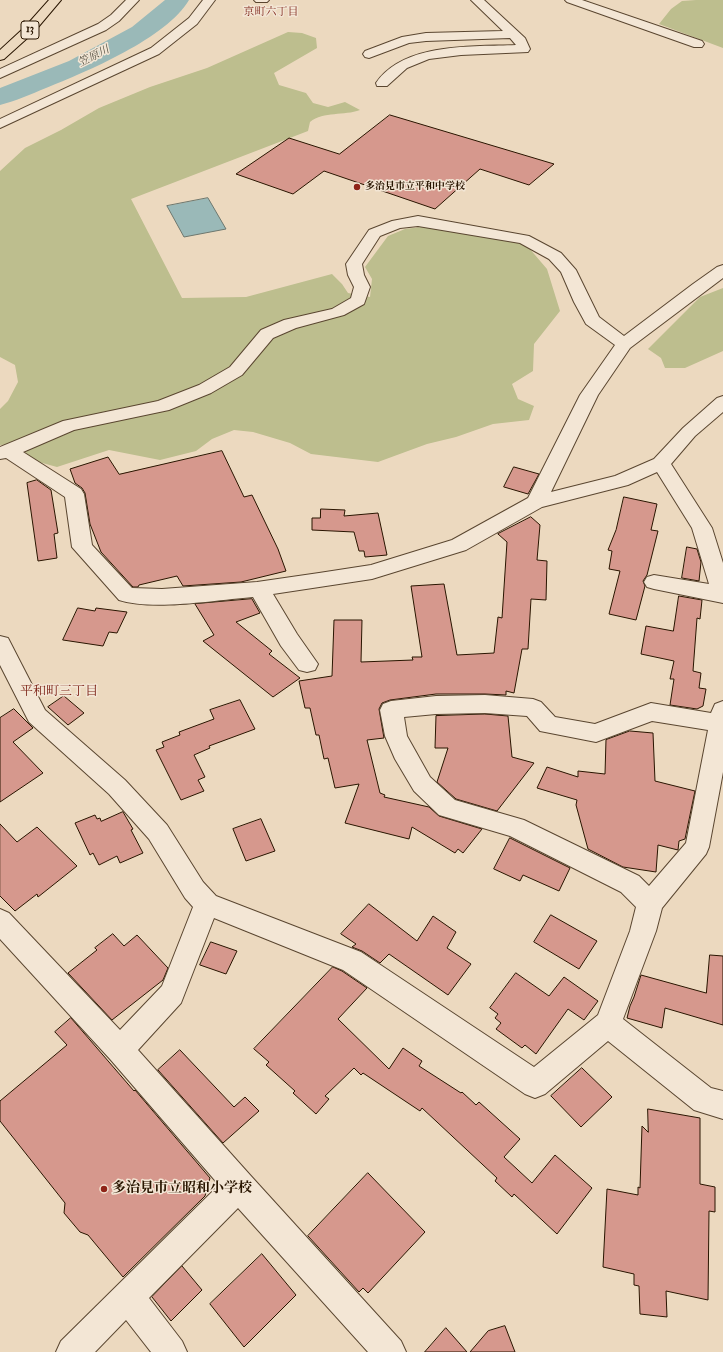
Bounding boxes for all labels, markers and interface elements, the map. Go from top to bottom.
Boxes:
district label: 京町六丁目 [244,6,298,20]
road number: 13 [21,21,39,39]
water label: 笠原川 [76,44,112,70]
place label: 多治見市立平和中学校 [365,181,465,193]
marker: 多治見市立平和中学校 [352,182,362,192]
district label: 平和町三丁目 [20,684,98,700]
place label: 多治見市立昭和小学校 [112,1181,252,1197]
marker: 多治見市立昭和小学校 [99,1184,109,1194]

